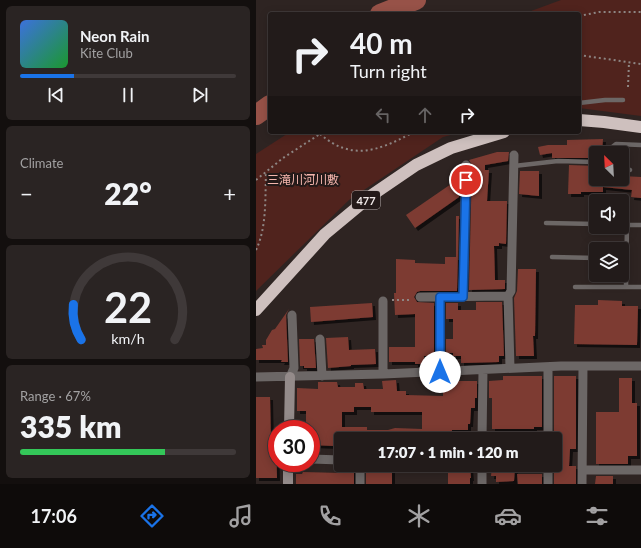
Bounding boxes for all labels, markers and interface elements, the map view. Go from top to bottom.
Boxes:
text: 40 m [350,26,413,60]
text: Neon Rain [80,27,149,45]
icon: right [284,28,336,80]
text: Kite Club [80,45,133,61]
text: Turn right [350,60,427,82]
icon: previous [45,84,67,106]
icon: pause [117,84,139,106]
icon: next [189,84,211,106]
icon: left [372,104,394,126]
icon: ahead [414,104,436,126]
icon: right [456,104,478,126]
north arrow [589,146,629,186]
map controls [589,146,629,282]
text: Climate [20,155,63,171]
pin [449,163,483,197]
icon: arrive [455,169,477,191]
park label: 三滝川河川敷 [267,172,339,187]
text: 22° [104,175,152,211]
text: − [20,180,33,207]
text: + [223,180,236,207]
road number: 477 [352,191,380,209]
button: sound [589,194,629,234]
button: layers [589,242,629,282]
text: 22 [104,282,152,332]
text: km/h [111,329,145,346]
position arrow [419,351,461,393]
text: Range · 67% [20,388,91,404]
text: 335 km [20,408,121,444]
speed limit sign: 30 [268,420,320,472]
text: 17:07 · 1 min · 120 m [377,443,519,461]
icon: directions [138,502,166,530]
icon: music [227,502,255,530]
icon: phone [316,502,344,530]
icon: climate [405,502,433,530]
icon: car [494,502,522,530]
icon: filters [583,502,611,530]
text: 17:06 [30,505,77,527]

